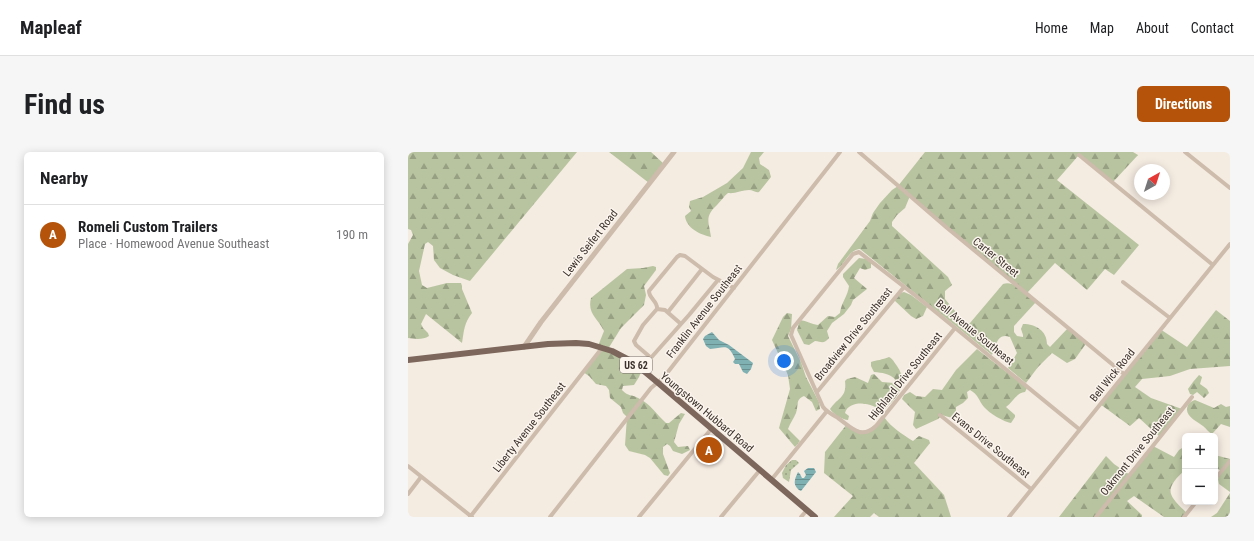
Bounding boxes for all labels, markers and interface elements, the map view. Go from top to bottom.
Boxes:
text: Mapleaf [20,16,82,39]
text: Home [1035,20,1068,36]
text: Map [1090,20,1114,36]
text: About [1136,20,1169,36]
text: Contact [1191,20,1234,36]
button: Directions [1137,86,1230,122]
text: Find us [24,88,105,121]
north arrow [1134,164,1170,200]
text: Nearby [40,168,88,188]
street label: Lewis Seifert Road [560,207,620,279]
text: Romeli Custom Trailers [78,218,218,236]
text: A [49,227,57,242]
text: 190 m [336,227,368,242]
street label: Carter Street [970,235,1021,280]
text: Place · Homewood Avenue Southeast [78,236,269,251]
street label: Franklin Avenue Southeast [664,262,745,361]
street label: Broadview Drive Southeast [812,285,895,383]
street label: Bell Avenue Southeast [933,297,1016,368]
street label: Highland Drive Southeast [866,330,945,423]
street label: Bell Wick Road [1087,346,1138,404]
your location [774,351,794,371]
road number: US 62 [620,357,652,373]
street label: Youngstown Hubbard Road [658,370,756,455]
street label: Liberty Avenue Southeast [490,380,568,475]
street label: Oakmont Drive Southeast [1098,404,1177,498]
street label: Evans Drive Southeast [949,410,1032,481]
map controls [1182,433,1218,505]
button: + [1182,433,1218,469]
pin: A [696,435,722,465]
button: − [1182,469,1218,505]

